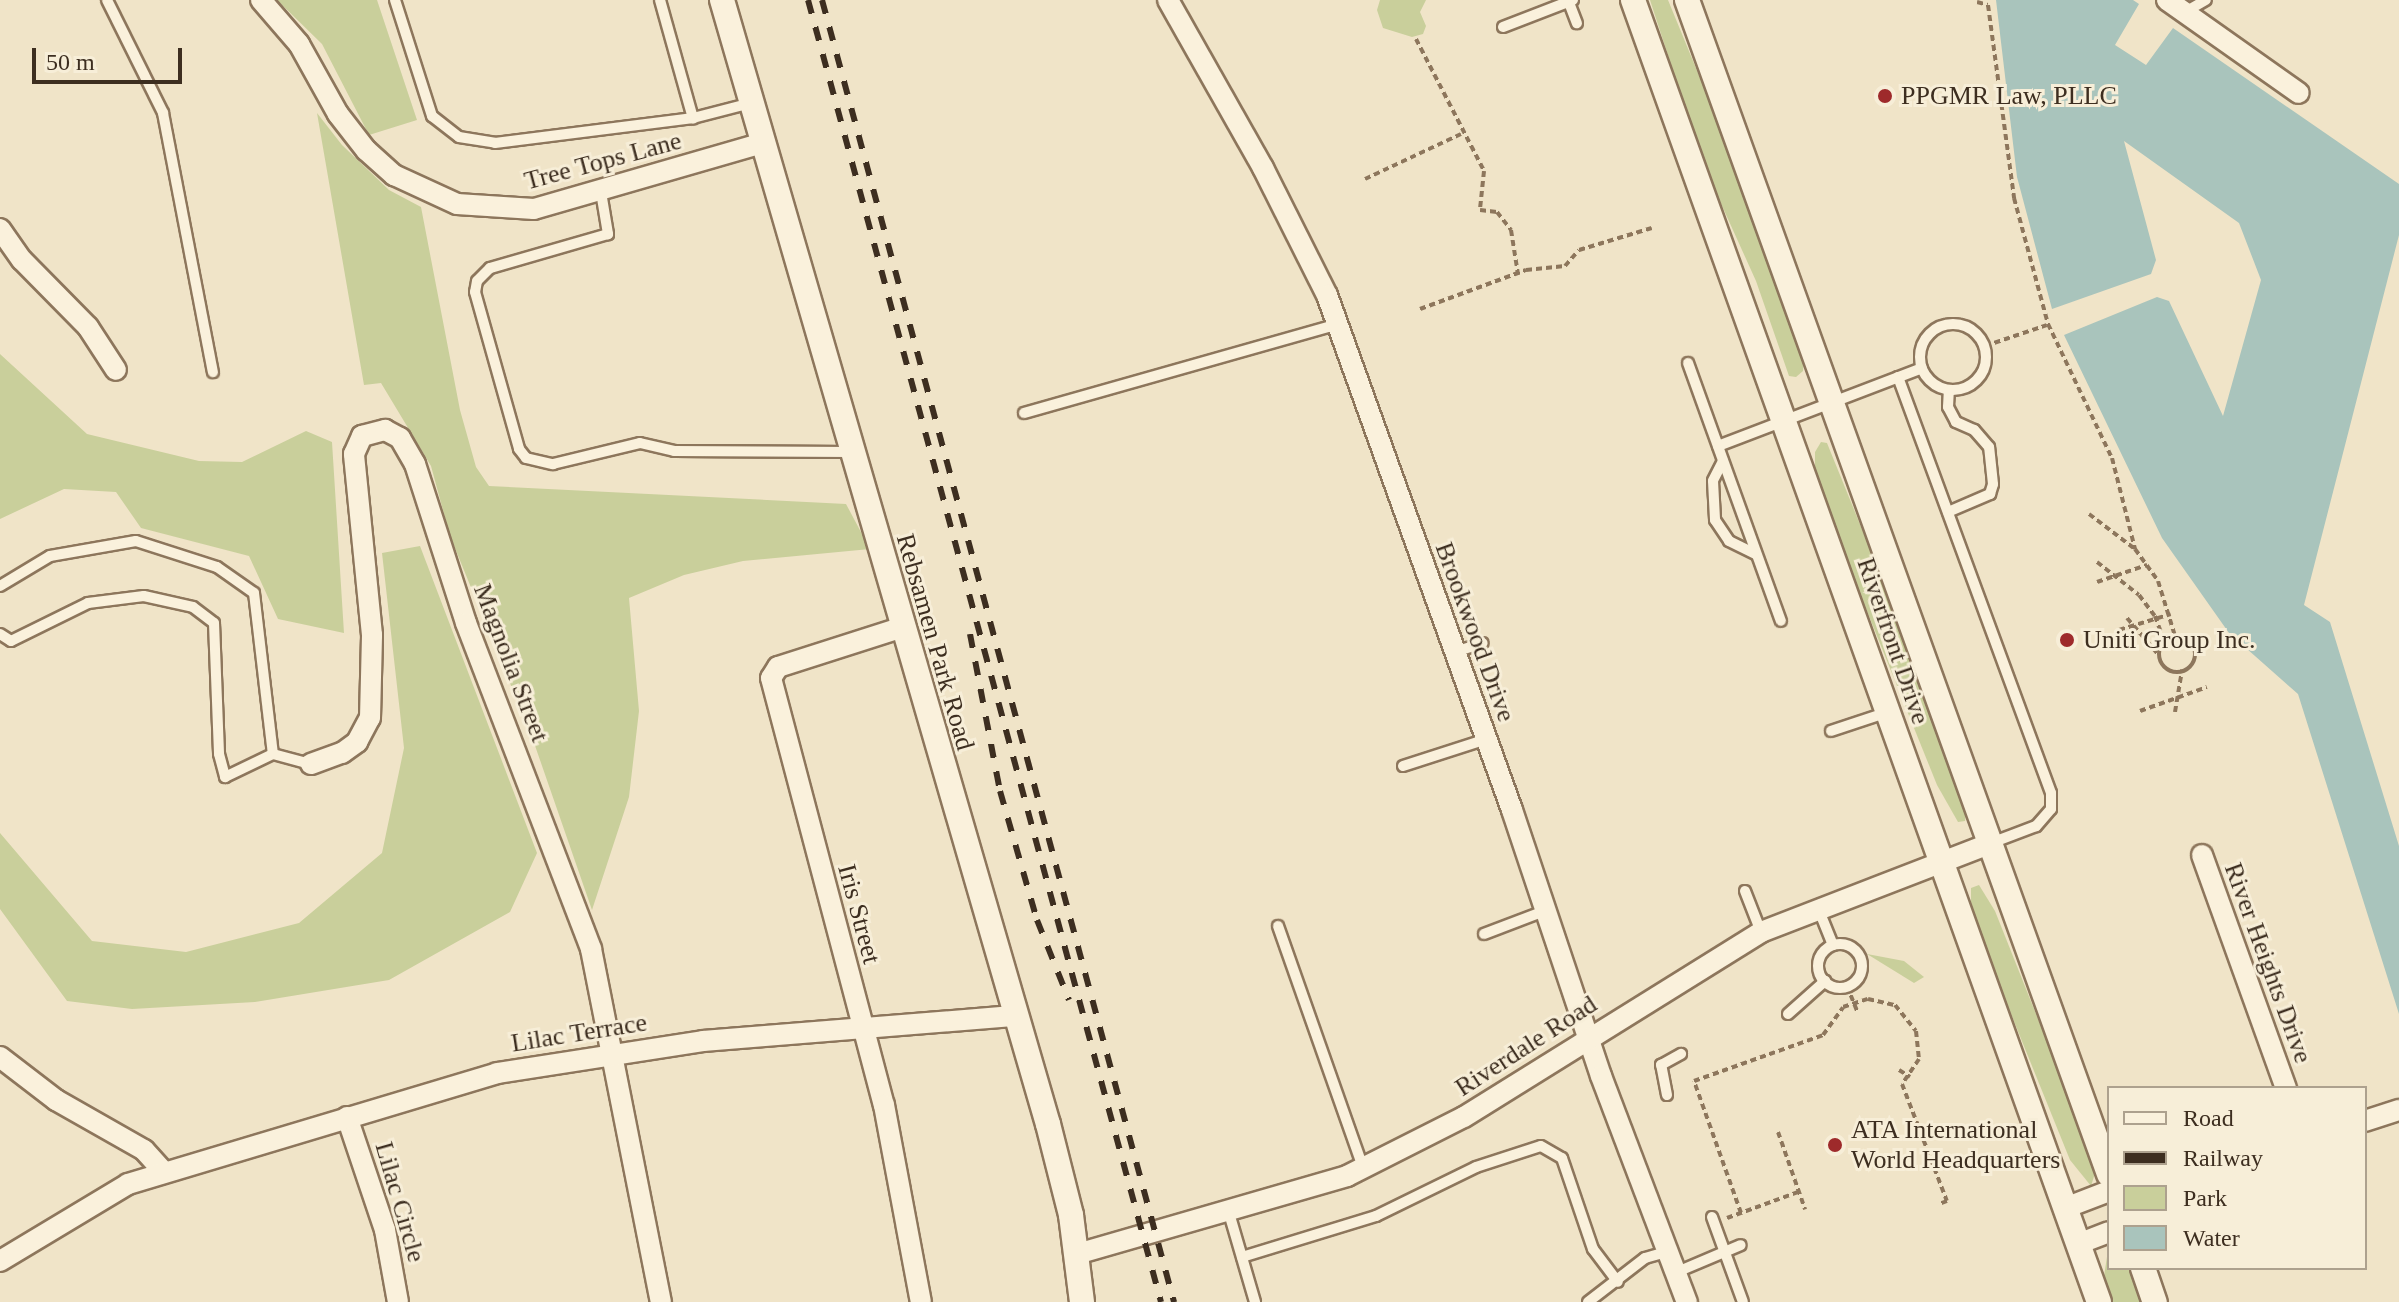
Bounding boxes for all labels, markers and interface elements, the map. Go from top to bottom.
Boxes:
scale bar [36,32,186,82]
text: 50 m [46,49,95,75]
place label: PPGMR Law, PLLC [1901,80,2117,112]
marker: PPGMR Law, PLLC [1876,87,1894,105]
street label: Tree Tops Lane [521,125,685,197]
street label: Rebsamen Park Road [889,530,981,754]
street label: Brookwood Drive [1428,538,1522,726]
street label: Riverfront Drive [1850,554,1936,728]
street label: Magnolia Street [467,580,555,746]
place label: Uniti Group Inc. [2083,624,2256,656]
marker: Uniti Group Inc. [2058,631,2076,649]
street label: River Heights Drive [2217,859,2319,1067]
street label: Iris Street [831,861,887,967]
street label: Riverdale Road [1449,989,1603,1103]
street label: Lilac Terrace [509,1007,649,1059]
legend [2107,1086,2367,1270]
text: Road [2183,1105,2234,1131]
place label: ATA International World Headquarters [1851,1114,2060,1176]
marker: ATA International World Headquarters [1826,1136,1844,1154]
street label: Lilac Circle [368,1138,432,1266]
text: Railway [2183,1145,2263,1171]
text: Park [2183,1185,2227,1211]
text: Water [2183,1225,2240,1251]

